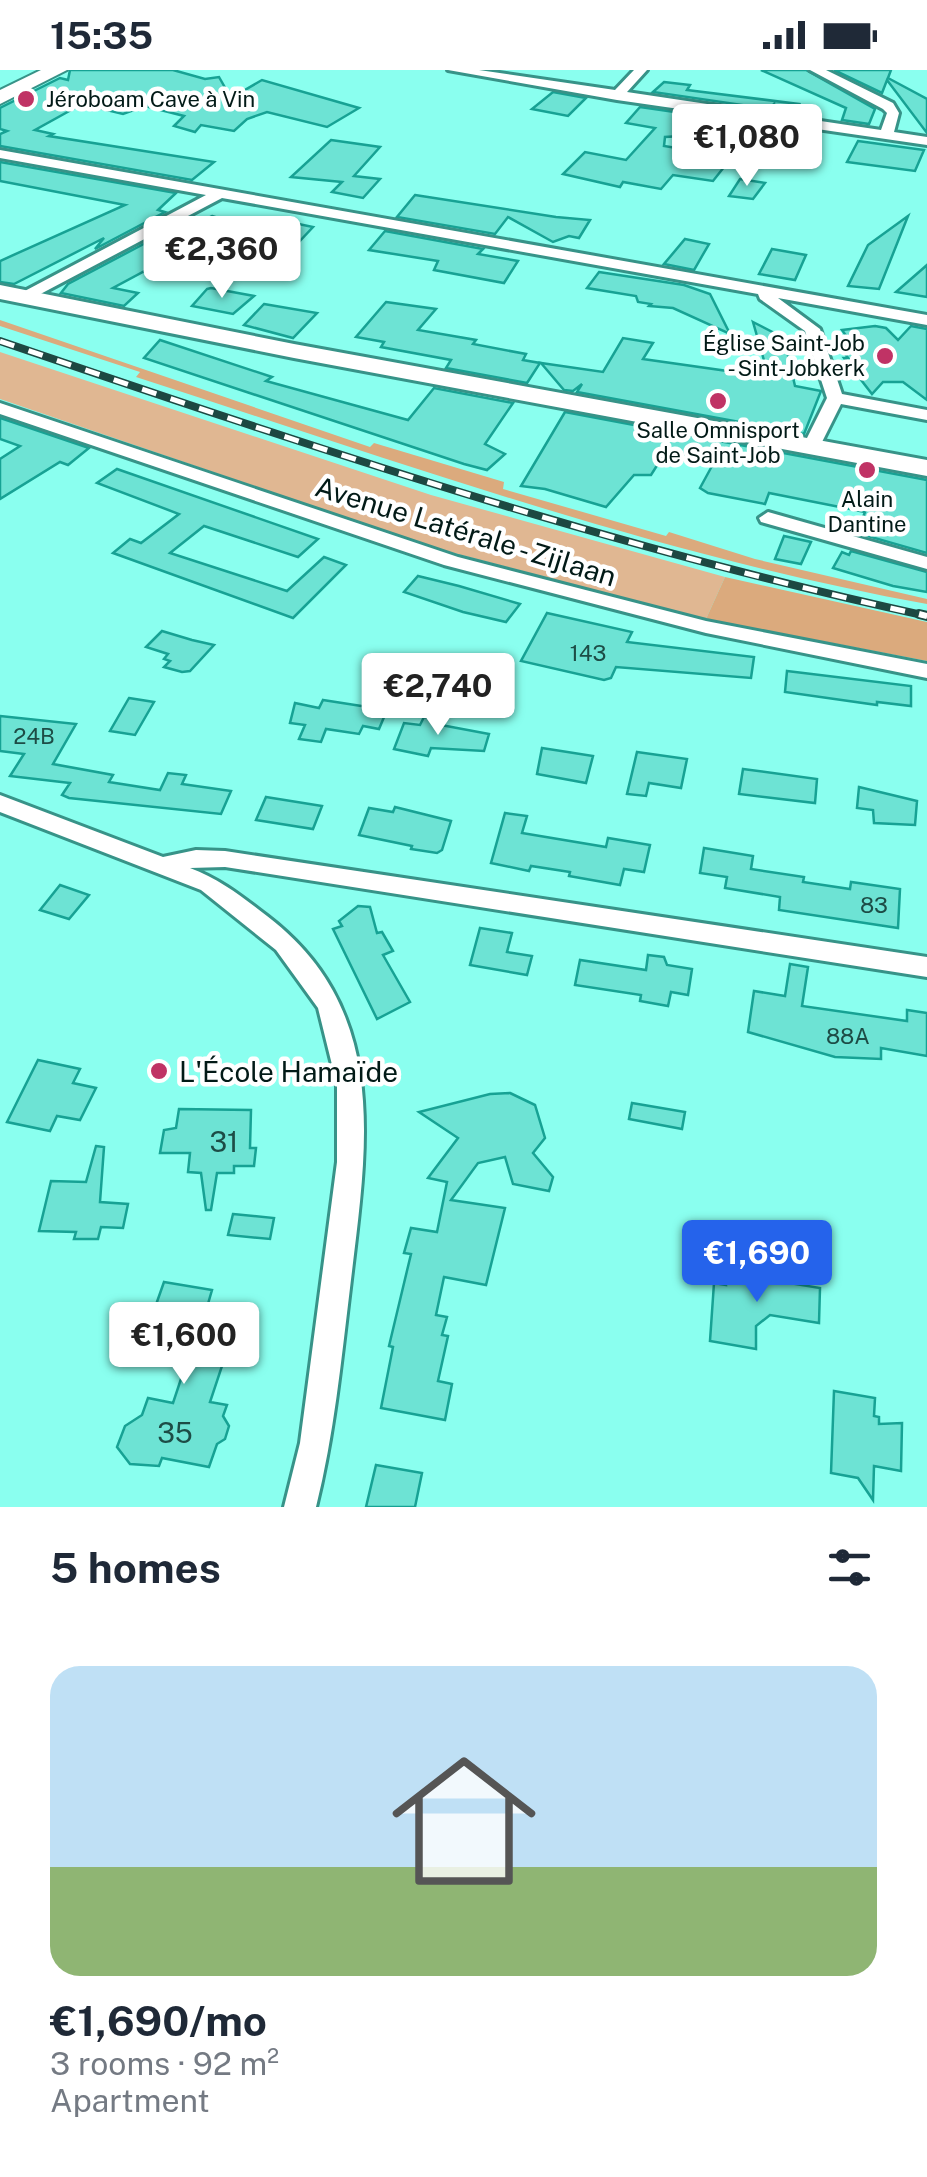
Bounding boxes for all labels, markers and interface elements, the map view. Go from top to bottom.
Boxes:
text: 15:35 [50,13,153,58]
place label: Jéroboam Cave à Vin [46,86,255,112]
marker: Jéroboam Cave à Vin [15,88,37,110]
pin: €1,080 [666,104,828,189]
text: €1,080 [694,118,800,155]
pin: €2,360 [141,216,303,301]
text: €2,360 [166,230,278,267]
place label: Église Saint-Job - Sint-Jobkerk [703,330,865,381]
marker: Église Saint-Job - Sint-Jobkerk [874,345,896,367]
marker: Salle Omnisport de Saint-Job [707,390,729,412]
place label: Salle Omnisport de Saint-Job [636,417,800,468]
marker: Alain Dantine [856,459,878,481]
street label: Avenue Latérale - Zijlaan [312,469,620,593]
place label: Alain Dantine [828,486,906,537]
house number: 143 [570,640,606,666]
pin: €2,740 [357,653,519,738]
text: €2,740 [384,667,492,704]
house number: 24B [13,723,55,749]
house number: 83 [860,892,888,918]
house number: 88A [826,1023,870,1049]
place label: L'École Hamaïde [179,1055,398,1088]
marker: L'École Hamaïde [148,1060,170,1082]
house number: 31 [209,1125,239,1158]
pin: €1,690 [676,1220,838,1305]
text: €1,690 [704,1234,810,1271]
pin: €1,600 [103,1302,265,1387]
text: €1,600 [131,1316,237,1353]
house number: 35 [157,1416,193,1449]
icon: filters [822,1540,877,1595]
text: 5 homes [50,1543,221,1592]
icon: home [374,1731,554,1911]
text: €1,690/mo [50,1996,267,2045]
text: 3 rooms · 92 m² [50,2045,279,2082]
text: Apartment [50,2082,210,2119]

